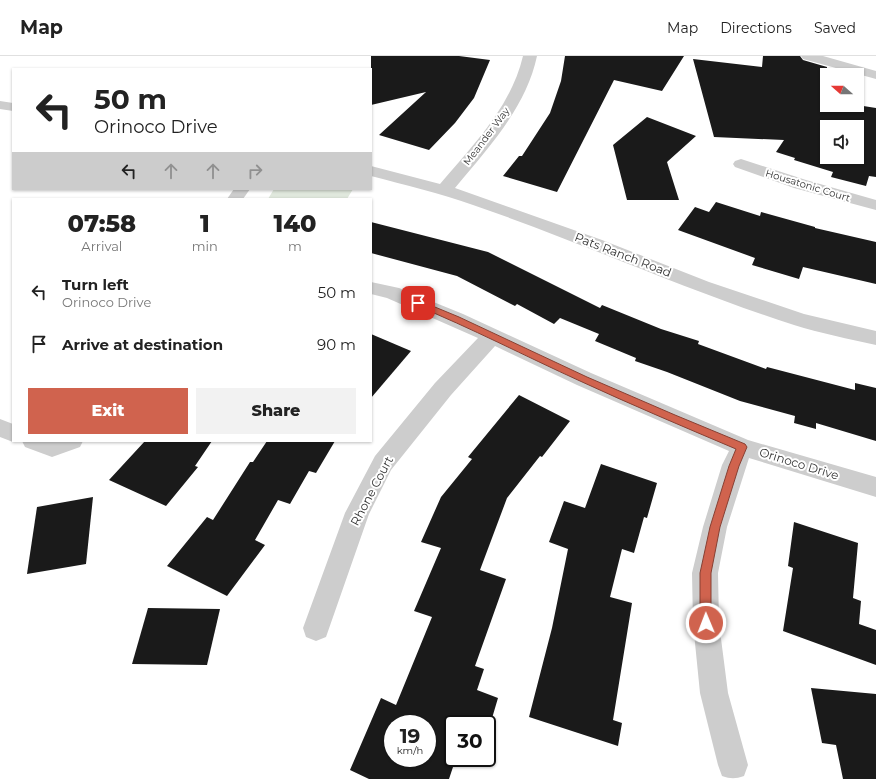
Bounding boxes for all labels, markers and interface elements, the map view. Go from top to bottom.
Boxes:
text: Map [20,16,63,39]
text: Map [667,19,698,37]
text: Directions [720,19,792,37]
text: Saved [814,19,856,37]
north arrow [820,68,864,112]
map controls [820,68,864,164]
text: 50 m [94,82,167,116]
icon: left [28,84,80,136]
street label: Meander Way [460,104,513,168]
text: Orinoco Drive [94,116,218,138]
button: sound [820,120,864,164]
icon: left [118,160,140,182]
icon: ahead [160,160,182,182]
icon: ahead [202,160,224,182]
icon: right [244,160,266,182]
street label: Housatonic Court [764,166,852,205]
text: 07:58 [68,209,136,238]
text: 1 [200,209,210,238]
text: 140 [273,209,316,238]
street label: Pats Ranch Road [573,229,674,280]
text: Arrival [81,238,122,254]
text: min [192,238,218,254]
text: m [288,238,302,254]
text: Turn left [62,275,129,294]
icon: left [28,281,50,303]
text: 50 m [318,283,356,302]
pin [401,286,435,320]
icon: arrive [407,292,429,314]
text: Orinoco Drive [62,294,151,310]
icon: arrive [28,333,50,355]
text: Arrive at destination [62,335,223,354]
text: 90 m [317,335,356,354]
button: Exit [28,388,188,434]
button: Share [196,388,356,434]
street label: Orinoco Drive [758,444,841,483]
street label: Rhone Court [347,453,396,528]
position arrow [685,602,727,644]
speed limit sign: 30 [444,715,496,767]
text: 19 [400,724,420,748]
text: km/h [397,744,423,757]

